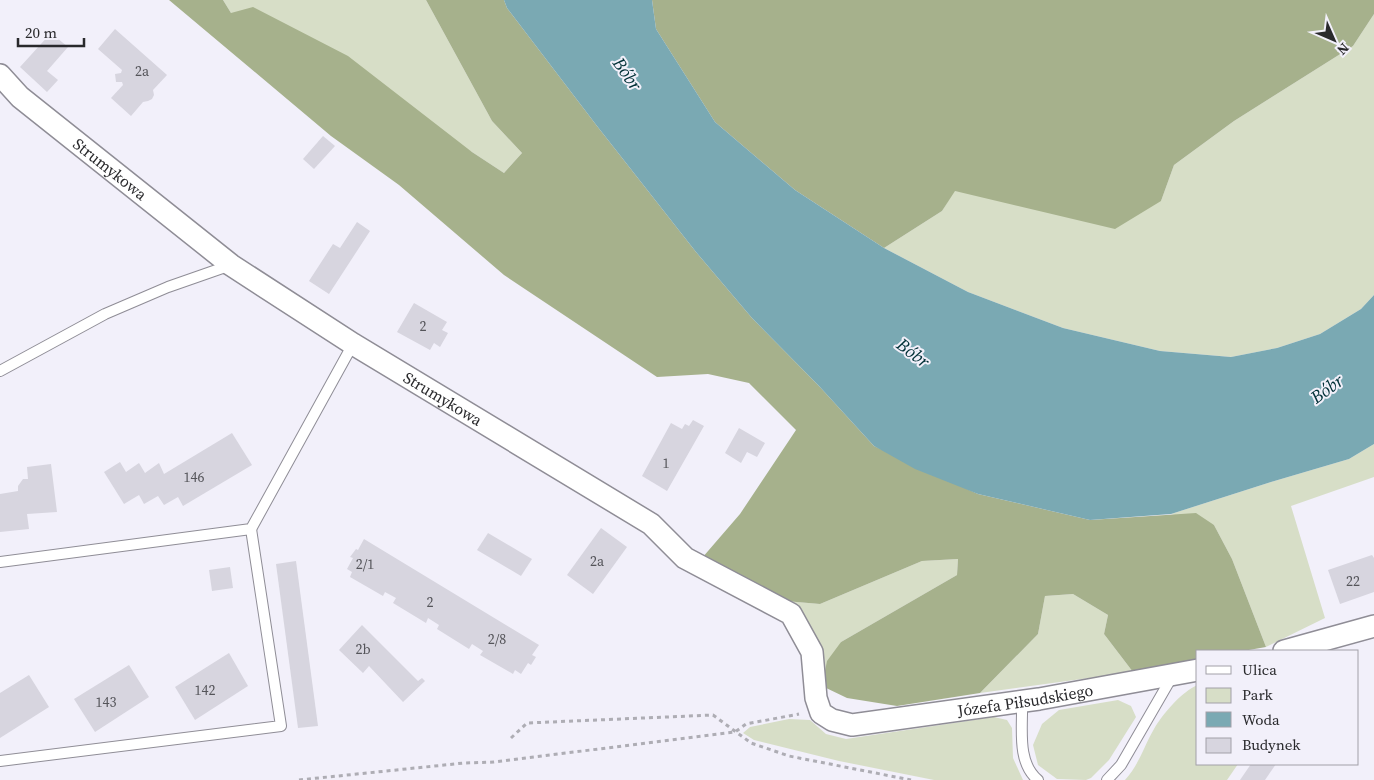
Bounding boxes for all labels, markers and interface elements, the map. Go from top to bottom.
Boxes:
scale bar [18,15,84,47]
north arrow [1309,15,1359,65]
text: 20 m [25,22,57,43]
text: N [1333,39,1354,60]
water label: Bóbr [606,51,648,96]
house number: 2a [135,61,150,81]
street label: Strumykowa [69,133,152,206]
house number: 2 [420,316,427,336]
water label: Bóbr [891,331,936,374]
street label: Strumykowa [399,366,487,431]
water label: Bóbr [1304,368,1349,410]
house number: 1 [663,453,670,473]
house number: 146 [184,467,205,487]
house number: 2a [590,551,605,571]
house number: 2/1 [356,554,374,574]
house number: 22 [1346,571,1360,591]
house number: 2 [427,592,434,612]
house number: 2/8 [488,629,506,649]
house number: 2b [355,639,371,659]
legend [1196,650,1359,765]
text: Ulica [1242,659,1277,680]
street label: Józefa Piłsudskiego [955,678,1095,721]
house number: 142 [195,680,216,700]
text: Park [1242,684,1274,705]
house number: 143 [96,692,117,712]
text: Woda [1242,709,1280,730]
text: Budynek [1242,734,1301,755]

